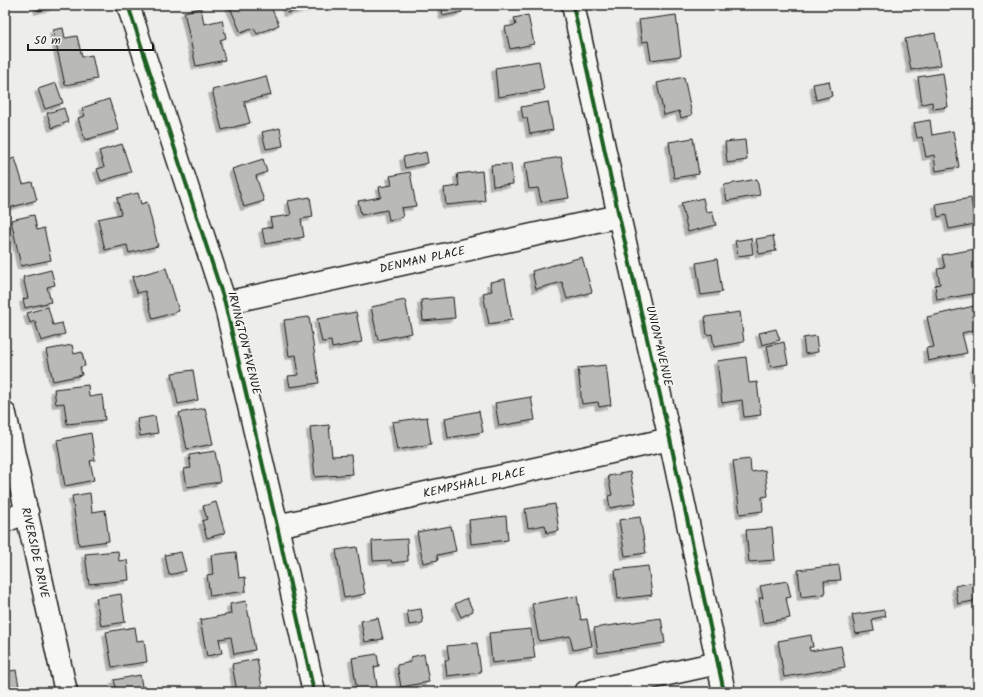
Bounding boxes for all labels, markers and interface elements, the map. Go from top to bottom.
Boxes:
scale bar [28,26,153,52]
text: 50 m [34,31,61,50]
street label: DENMAN PLACE [378,241,468,278]
street label: IRVINGTON AVENUE [222,289,266,398]
street label: UNION AVENUE [640,304,678,389]
street label: KEMPSHALL PLACE [421,462,528,503]
street label: RIVERSIDE DRIVE [16,505,55,601]

